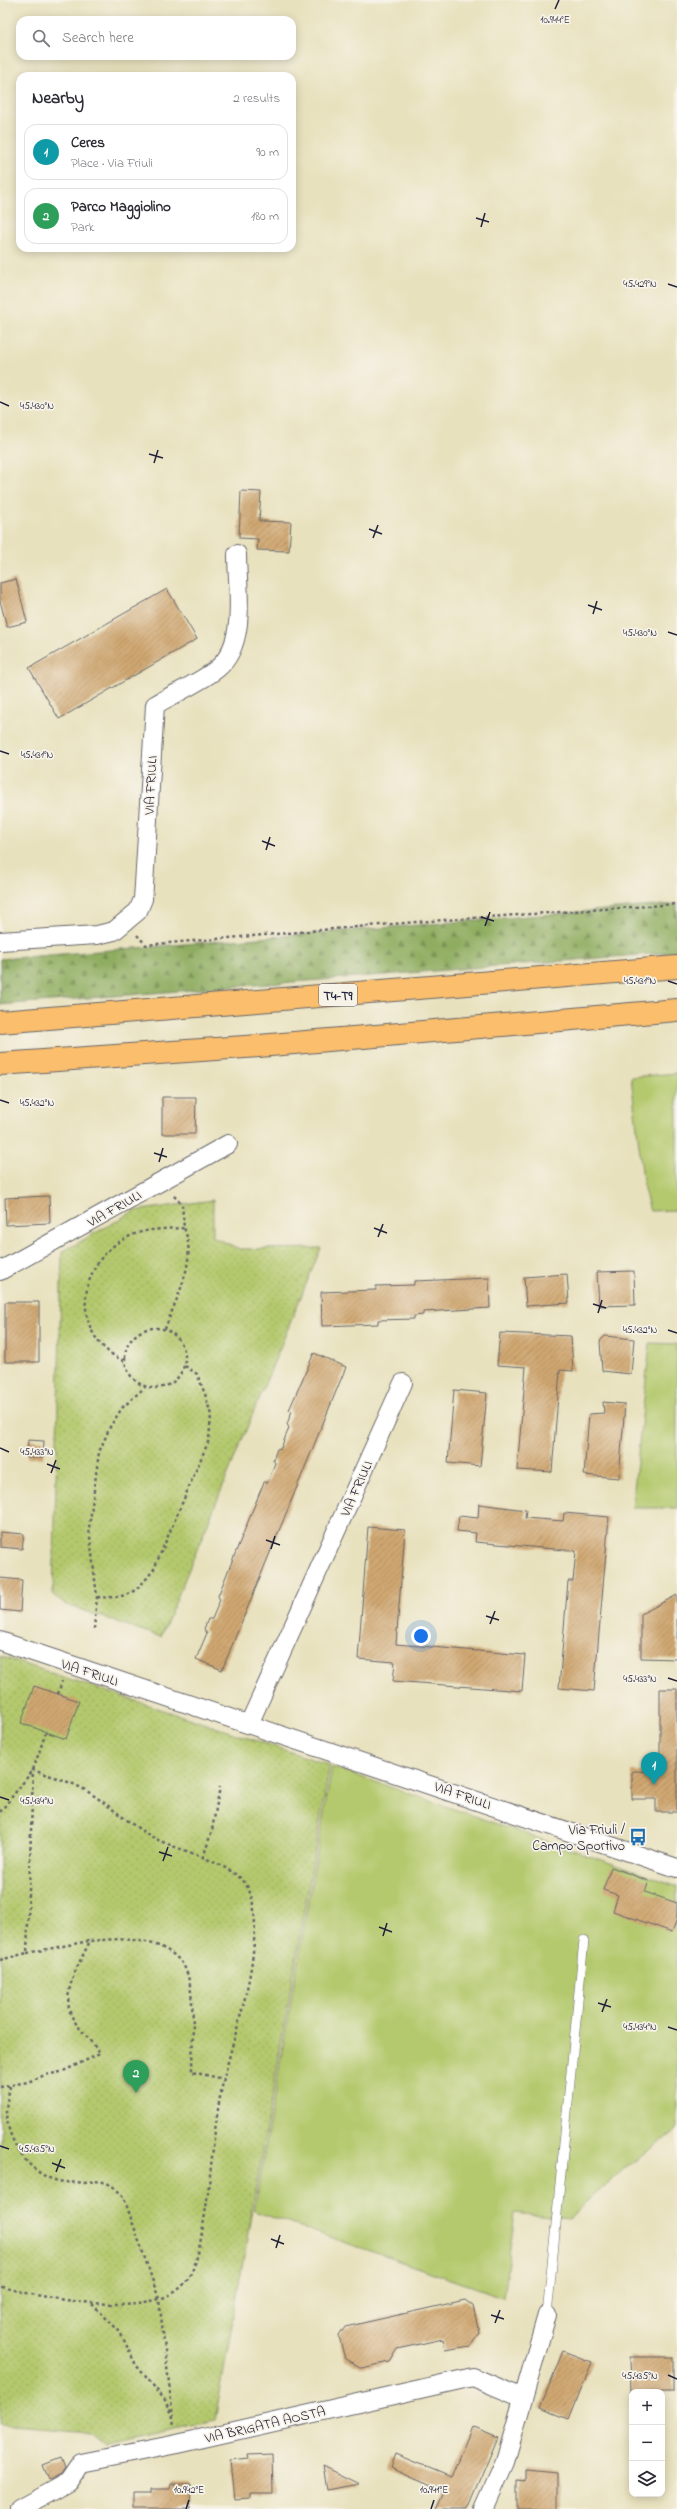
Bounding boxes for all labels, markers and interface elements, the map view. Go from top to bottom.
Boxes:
text: 10.944°E [540,13,570,28]
search box [16,16,296,60]
icon: search [30,27,52,49]
text: Search here [62,27,134,49]
text: Nearby [32,86,84,111]
text: 2 results [233,89,280,108]
text: Ceres [71,132,105,154]
text: 1 [44,143,48,162]
text: 90 m [256,143,279,162]
text: Place · Via Friuli [71,154,153,173]
text: Parco Maggiolino [71,196,171,218]
text: 2 [43,207,49,226]
text: 180 m [251,207,279,226]
text: Park [71,218,95,237]
text: 45.429°N [623,277,657,292]
text: 45.430°N [20,399,54,414]
text: 45.430°N [623,626,657,641]
text: 45.431°N [21,748,54,763]
street label: VIA FRIULI [139,755,164,816]
text: 45.431°N [624,974,657,989]
road number: T4-T9 [319,984,357,1006]
text: 45.432°N [20,1096,55,1111]
street label: VIA FRIULI [83,1185,146,1234]
text: 45.432°N [623,1323,658,1338]
text: 45.433°N [20,1445,54,1460]
street label: VIA FRIULI [335,1457,379,1521]
your location [411,1626,431,1646]
street label: VIA FRIULI [57,1654,121,1693]
text: 45.433°N [623,1672,657,1687]
pin: 1 [641,1752,667,1785]
street label: VIA FRIULI [430,1776,494,1816]
text: 45.434°N [20,1794,54,1809]
place label: Via Friuli / Campo Sportivo [532,1820,626,1857]
bus stop icon: Via Friuli / Campo Sportivo [628,1827,648,1847]
text: 45.434°N [623,2020,657,2035]
pin: 2 [123,2060,149,2093]
text: 45.435°N [19,2142,55,2157]
text: 45.435°N [622,2369,658,2384]
map controls [629,2389,665,2497]
button: + [629,2389,665,2425]
street label: VIA BRIGATA AOSTA [202,2401,328,2450]
button: − [629,2425,665,2461]
button: layers [629,2461,665,2497]
text: 10.942°E [174,2483,204,2498]
text: 10.941°E [420,2483,448,2498]

